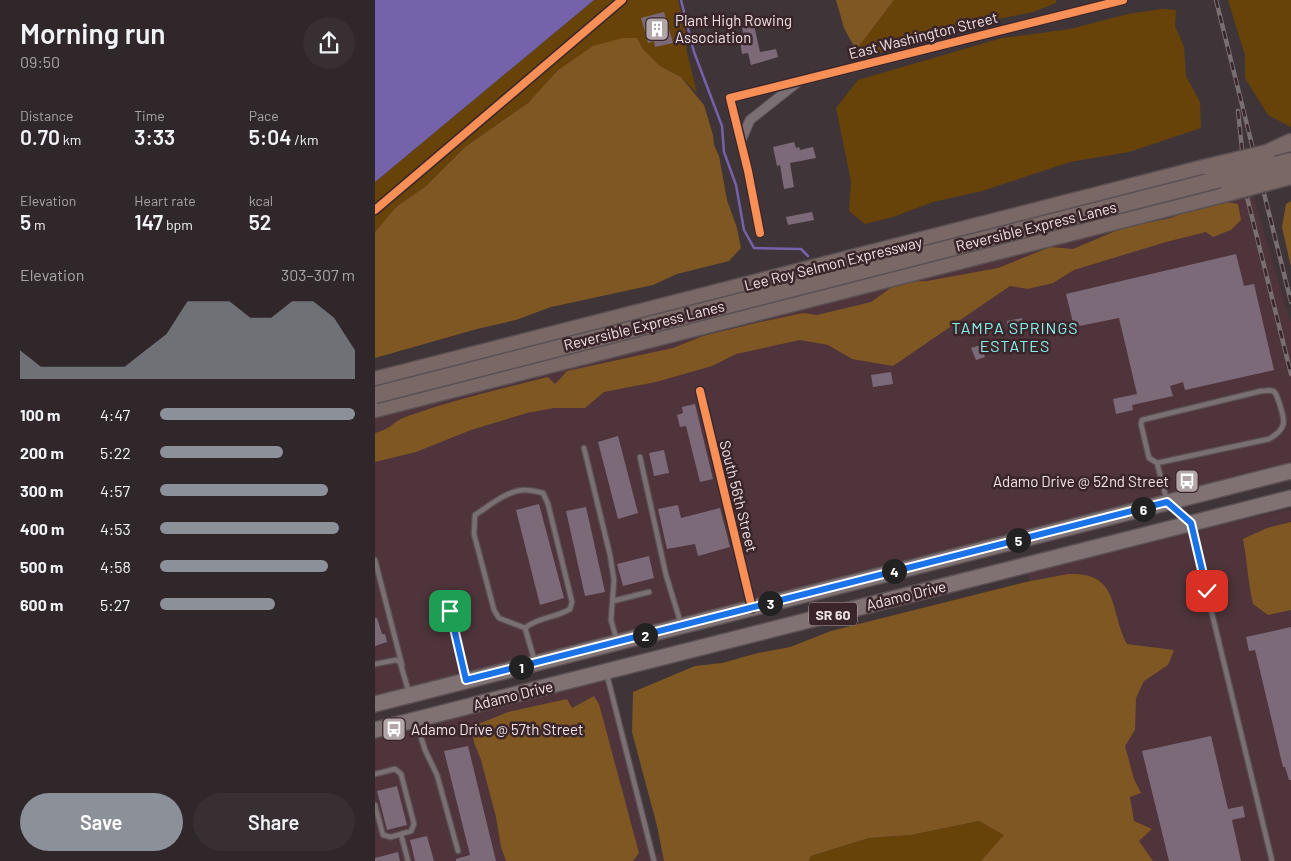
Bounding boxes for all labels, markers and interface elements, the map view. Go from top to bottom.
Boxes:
street label: East Washington Street [846,8,1000,62]
place label: Plant High Rowing Association [675,11,792,46]
text: Morning run [20,16,166,50]
building icon: Plant High Rowing Association [644,16,670,42]
button: share [303,17,355,69]
text: 09:50 [20,52,60,71]
text: Distance [20,107,73,124]
text: Time [134,107,165,124]
text: Pace [249,107,279,124]
text: 0.70 [20,124,60,149]
text: 3:33 [134,124,175,149]
text: 5:04 [249,124,291,149]
text: km [60,131,81,148]
text: /km [291,131,318,148]
text: Elevation [20,192,76,209]
text: Heart rate [134,192,196,209]
text: kcal [249,192,273,209]
street label: Reversible Express Lanes [954,197,1118,255]
text: 5 [20,209,31,234]
text: 147 [134,209,163,234]
text: 52 [249,209,271,234]
text: m [31,216,46,233]
text: bpm [163,216,193,233]
street label: Lee Roy Selmon Expressway [742,232,924,294]
text: Elevation [20,265,84,284]
text: 303–307 m [281,265,355,284]
street label: Reversible Express Lanes [562,296,726,354]
district label: TAMPA SPRINGS ESTATES [951,318,1079,355]
text: 100 m [20,405,60,424]
text: 4:47 [100,405,130,424]
street label: South 56th Street [716,438,762,554]
text: 200 m [20,443,64,462]
text: 5:22 [100,443,131,462]
bus stop icon: Adamo Drive @ 52nd Street [1174,468,1200,494]
place label: Adamo Drive @ 52nd Street [993,472,1169,490]
text: 300 m [20,481,63,500]
text: 4:57 [100,481,130,500]
pin: 6 [1131,496,1155,522]
text: 6 [1140,501,1147,518]
text: 400 m [20,519,64,538]
text: 4:53 [100,519,131,538]
pin: 5 [1005,528,1031,552]
text: 5 [1015,532,1022,549]
text: 500 m [20,557,63,576]
text: 4:58 [100,557,131,576]
pin: 4 [881,558,907,584]
text: 4 [890,563,899,580]
pin [1186,570,1228,612]
street label: Adamo Drive [864,576,948,614]
icon: check [1193,577,1221,605]
pin [429,590,471,632]
pin: 3 [757,590,783,616]
text: 600 m [20,595,63,614]
text: 5:27 [100,595,130,614]
text: 3 [767,595,774,612]
icon: arrive [436,597,464,625]
road number: SR 60 [809,602,857,626]
pin: 2 [633,622,657,648]
text: 2 [642,627,649,644]
pin: 1 [509,654,533,680]
text: 1 [519,659,524,676]
street label: Adamo Drive [471,676,555,714]
bus stop icon: Adamo Drive @ 57th Street [381,716,407,742]
place label: Adamo Drive @ 57th Street [411,720,583,738]
button: Save [20,793,183,851]
button: Share [193,793,355,851]

